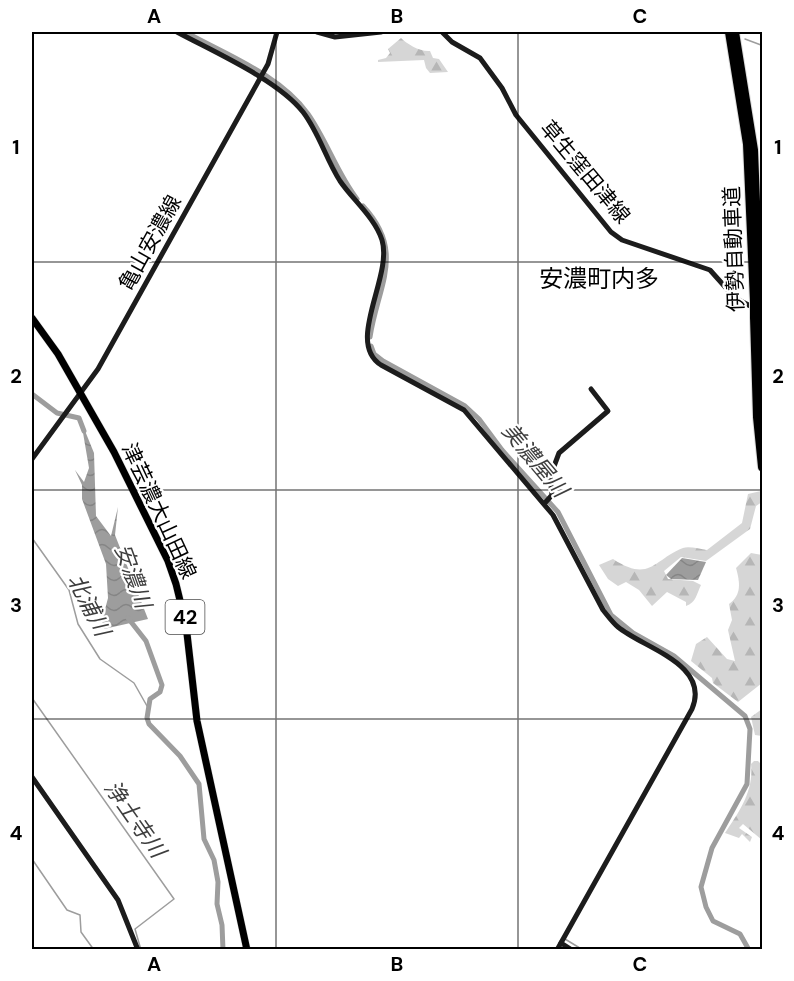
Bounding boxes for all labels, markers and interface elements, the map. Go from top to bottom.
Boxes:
text: A [147,3,161,29]
text: B [391,3,403,29]
text: C [633,3,647,29]
street label: 草生窪田津線 [534,115,636,229]
text: 1 [12,134,20,160]
text: 1 [774,134,782,160]
street label: 伊勢自動車道 [718,186,750,312]
street label: 亀山安濃線 [112,190,188,296]
district label: 安濃町内多 [539,263,659,294]
text: 2 [10,363,22,389]
text: 2 [772,363,784,389]
water label: 美濃屋川 [496,417,576,505]
street label: 津芸濃大山田線 [115,438,203,584]
water label: 安濃川 [108,540,159,614]
water label: 北浦川 [61,569,118,643]
text: 3 [10,592,22,618]
text: 3 [772,592,784,618]
road number: 42 [166,600,204,634]
water label: 浄土寺川 [98,775,173,865]
text: 4 [10,820,23,846]
text: 4 [772,820,785,846]
text: A [147,951,161,977]
text: B [391,951,403,977]
text: C [633,951,647,977]

